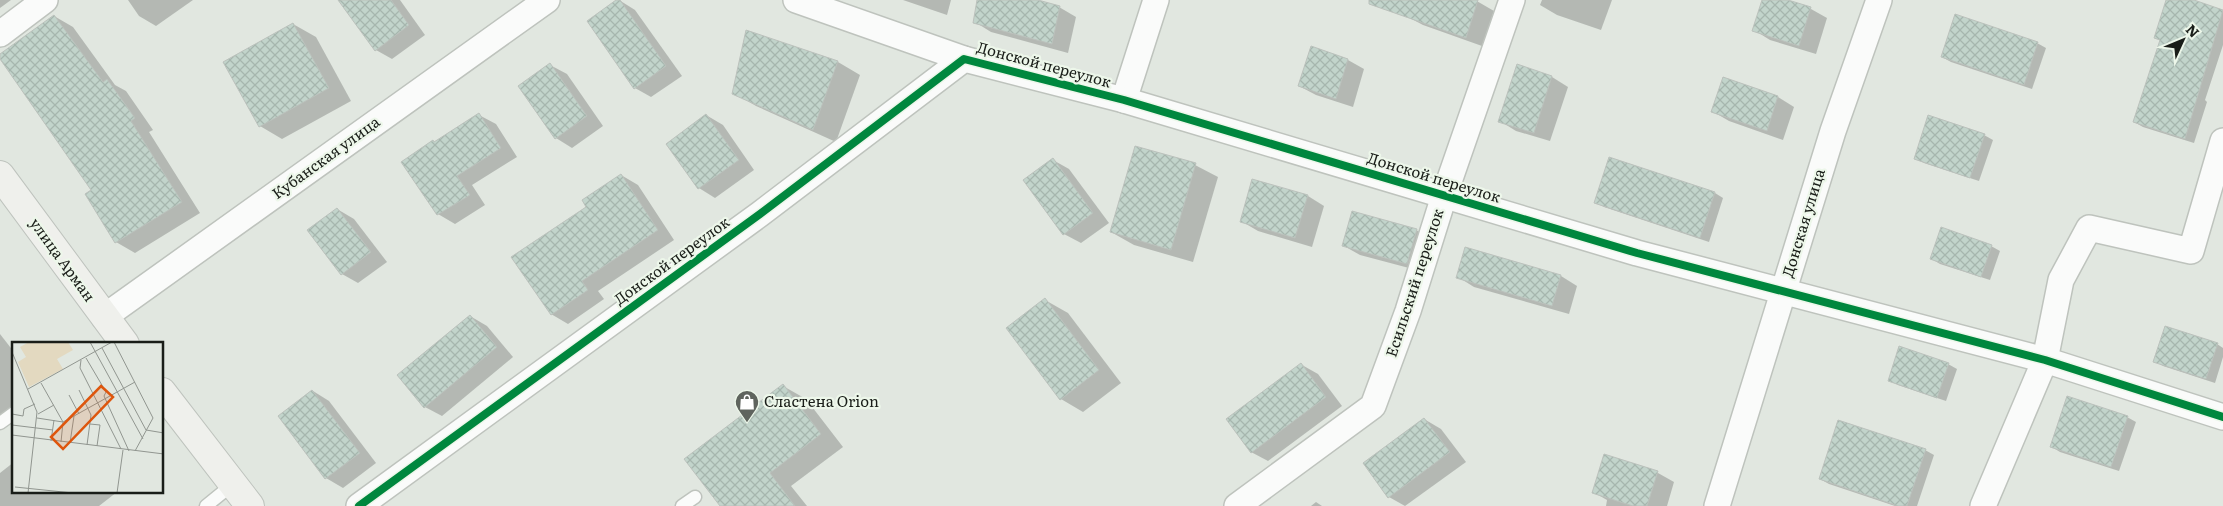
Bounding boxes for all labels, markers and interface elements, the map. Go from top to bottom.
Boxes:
north arrow [2158,15,2208,65]
text: N [2182,19,2205,42]
street label: Донской переулок [975,35,1114,93]
street label: Кубанская улица [266,109,385,204]
street label: Донской переулок [1365,145,1504,208]
street label: Донская улица [1775,165,1830,280]
street label: Есильский переулок [1379,205,1448,360]
street label: Донской переулок [609,210,734,310]
street label: улица Арман [25,212,102,306]
inset map [12,342,164,494]
shop icon: Сластена Orion [734,389,760,423]
place label: Сластена Orion [764,389,879,412]

